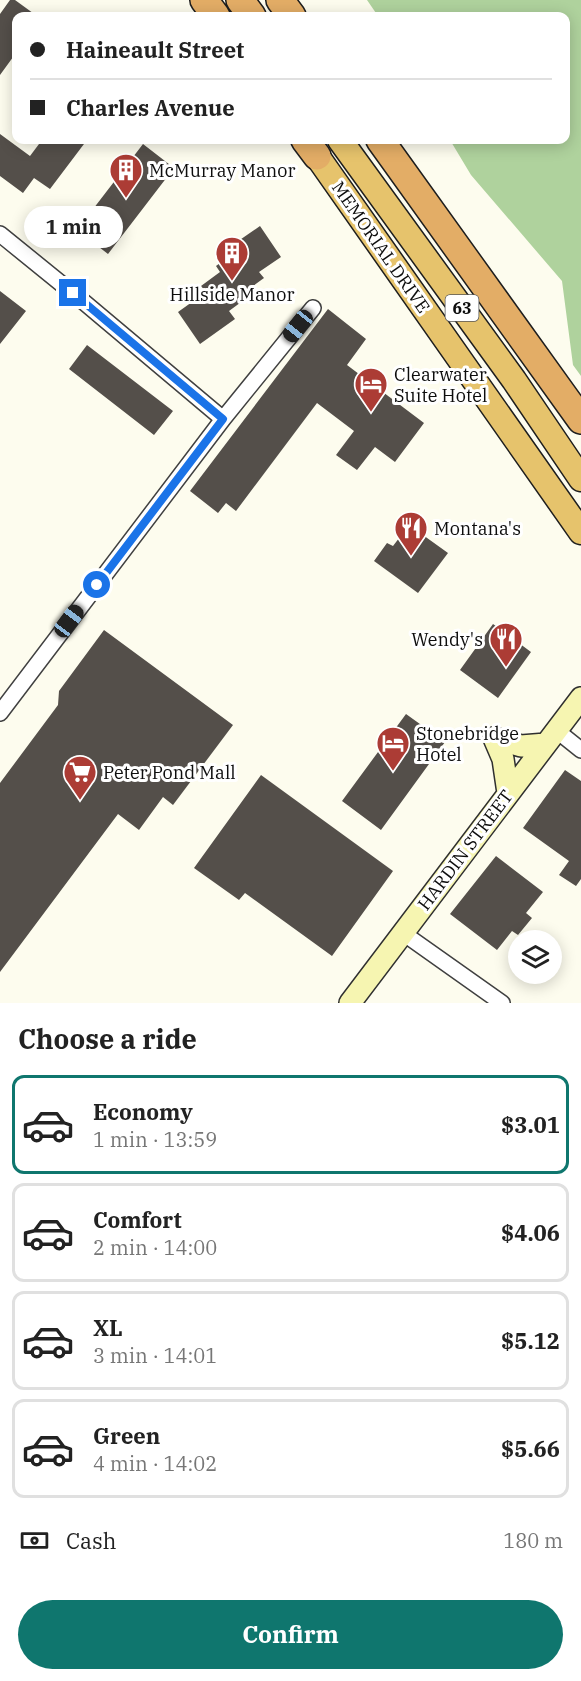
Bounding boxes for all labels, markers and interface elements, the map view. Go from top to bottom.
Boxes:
text: Haineault Street [66,35,244,64]
text: Charles Avenue [66,93,235,122]
building icon: McMurray Manor [108,152,144,199]
place label: McMurray Manor [149,159,295,182]
street label: MEMORIAL DRIVE [327,177,435,317]
callout: 1 min [23,206,122,248]
text: 1 min [46,213,102,240]
building icon: Hillside Manor [214,235,250,282]
route end [59,279,86,306]
place label: Hillside Manor [169,283,295,306]
road number: 63 [446,295,478,321]
car [280,306,316,346]
place label: Clearwater Suite Hotel [394,363,487,407]
hotel icon: Clearwater Suite Hotel [353,366,389,413]
restaurant icon: Montana's [393,510,429,557]
place label: Montana's [434,517,521,540]
route start [83,571,110,598]
car [51,601,87,641]
restaurant icon: Wendy's [488,621,524,668]
place label: Wendy's [411,628,483,651]
place label: Stonebridge Hotel [416,722,519,766]
hotel icon: Stonebridge Hotel [375,725,411,772]
supermarket icon: Peter Pond Mall [62,754,98,801]
place label: Peter Pond Mall [103,761,236,784]
street label: HARDIN STREET [412,785,518,915]
map controls [508,930,562,984]
button: layers [508,930,562,984]
text: Choose a ride [18,1021,197,1056]
text: Economy [93,1097,193,1126]
icon: car [21,1098,75,1152]
text: $3.01 [501,1110,560,1139]
text: 1 min · 13:59 [93,1126,217,1153]
text: Comfort [93,1205,182,1234]
icon: car [21,1206,75,1260]
text: $4.06 [501,1218,560,1247]
text: 2 min · 14:00 [93,1234,217,1261]
text: XL [93,1313,123,1342]
icon: car [21,1314,75,1368]
text: $5.12 [501,1326,560,1355]
text: 3 min · 14:01 [93,1342,217,1369]
text: Green [93,1421,160,1450]
icon: car [21,1422,75,1476]
text: $5.66 [501,1434,560,1463]
text: 4 min · 14:02 [93,1450,217,1477]
icon: cash [18,1524,51,1557]
text: Cash [66,1526,117,1555]
text: 180 m [503,1527,563,1554]
button: Confirm [18,1600,563,1669]

